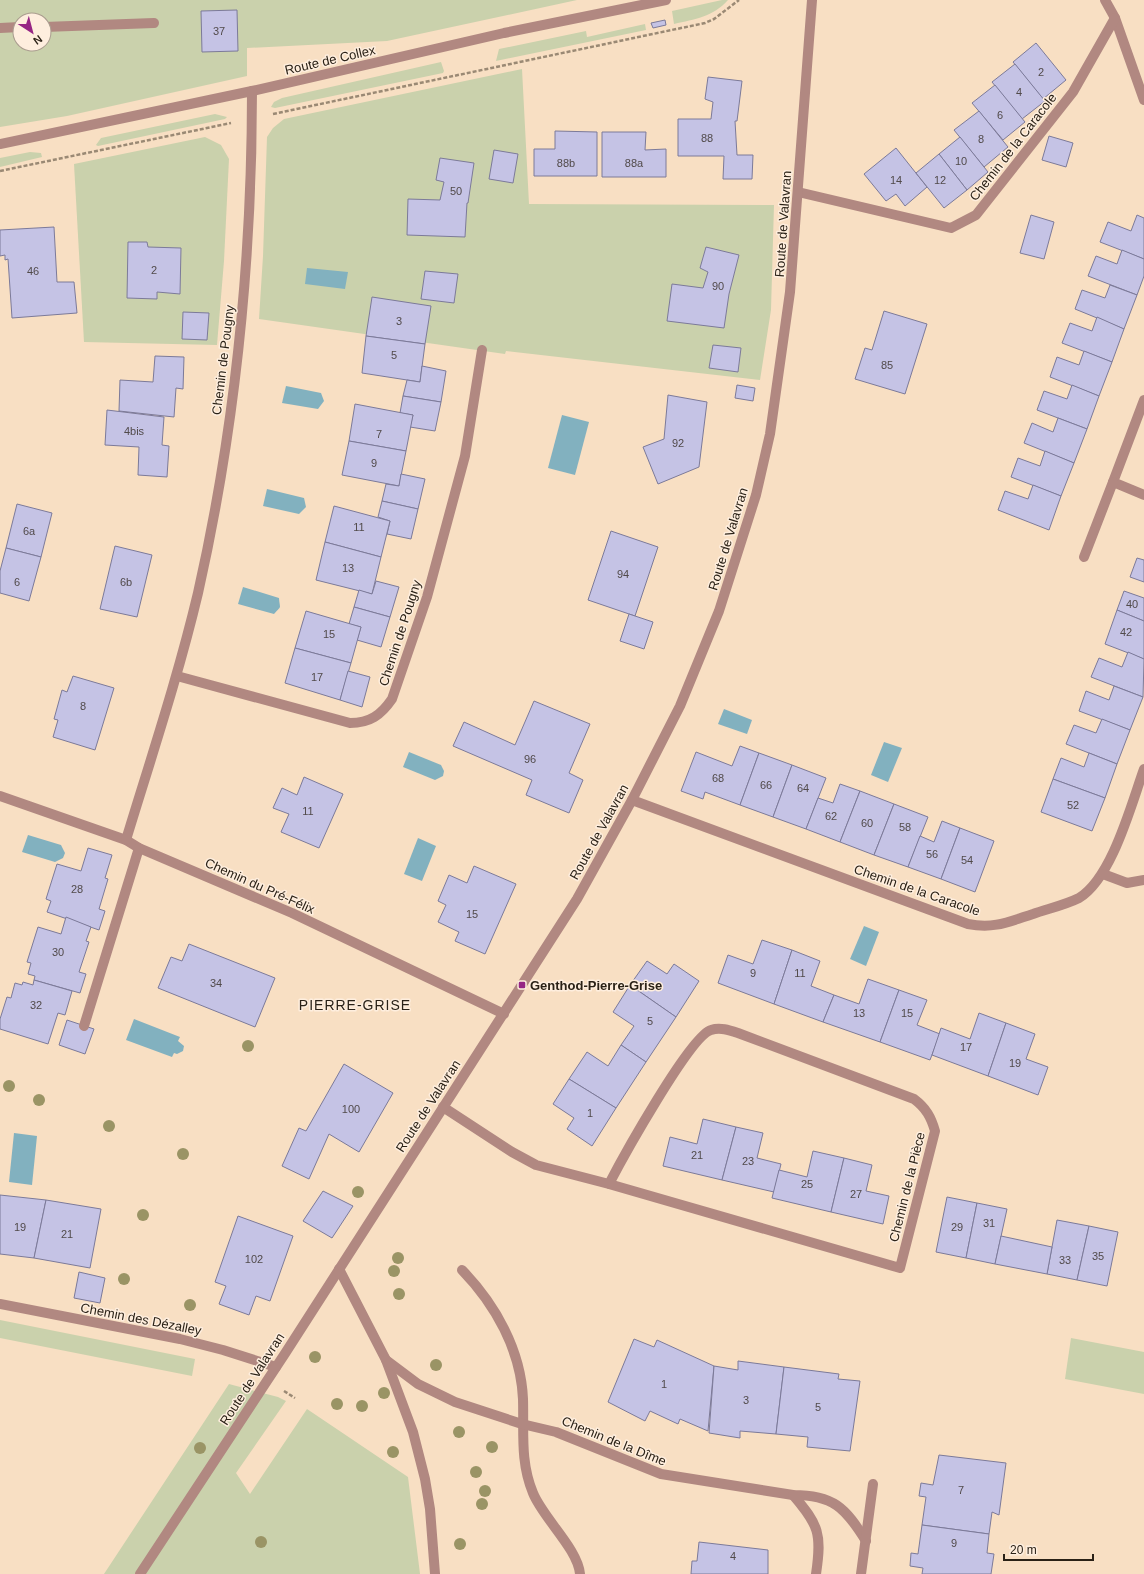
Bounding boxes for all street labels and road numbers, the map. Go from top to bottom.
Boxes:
street label: Route de Collex [283,42,377,78]
street label: Chemin de la Caracole [966,90,1060,204]
street label: Route de Valavran [772,170,794,278]
street label: Chemin de Pougny [209,304,237,416]
street label: Route de Valavran [705,486,751,592]
street label: Chemin de Pougny [376,578,424,688]
street label: Route de Valavran [567,782,631,882]
street label: Chemin du Pré-Félix [203,855,318,917]
street label: Chemin de la Caracole [852,861,982,919]
street label: Route de Valavran [393,1057,463,1155]
street label: Chemin de la Pièce [886,1130,928,1244]
street label: Chemin des Dézalley [79,1300,203,1338]
street label: Route de Valavran [217,1330,287,1428]
street label: Chemin de la Dîme [560,1413,668,1469]

